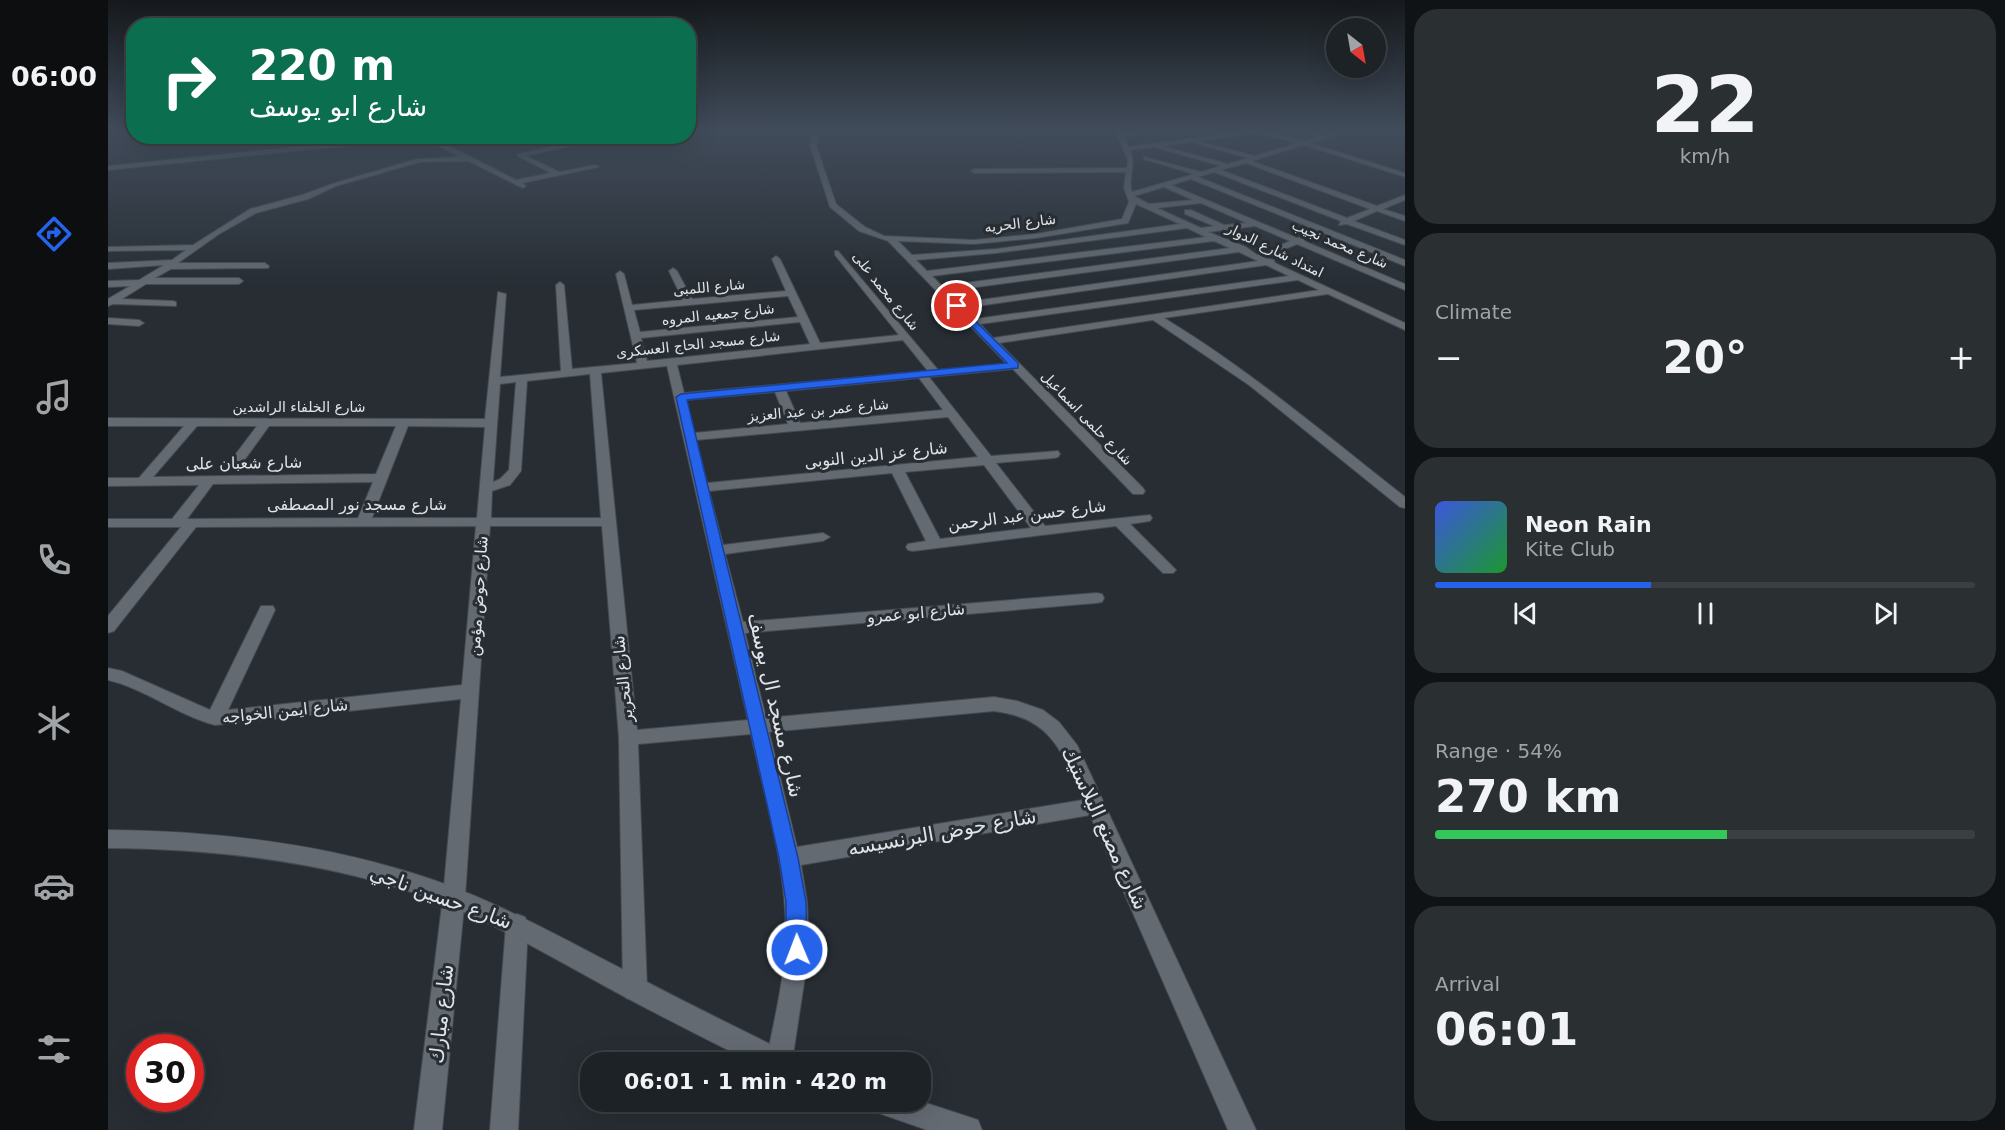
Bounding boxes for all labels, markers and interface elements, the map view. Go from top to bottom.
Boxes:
north arrow [1326,18,1386,78]
map controls [1326,18,1386,78]
text: 220 m [249,41,395,90]
icon: right [150,42,228,120]
text: 22 [1651,60,1759,150]
text: 06:00 [11,61,97,92]
text: شارع ابو يوسف [249,91,427,122]
text: km/h [1680,144,1730,168]
street label: شارع الحريه [983,211,1057,236]
icon: directions [33,213,75,255]
street label: شارع محمد نجيب [1289,217,1390,272]
street label: امتداد شارع الدوار [1223,219,1326,281]
street label: شارع محمد على [849,248,923,334]
street label: شارع اللمبى [672,276,746,299]
pin [931,280,982,331]
icon: arrive [940,289,973,322]
street label: شارع جمعيه المروه [661,300,775,329]
text: Climate [1435,300,1512,324]
street label: شارع مسجد الحاج العسكرى [615,327,781,362]
text: 20° [1662,331,1748,384]
text: − [1435,338,1463,377]
text: + [1947,338,1975,377]
street label: شارع حلمى اسماعيل [1037,368,1136,469]
icon: music [33,376,75,418]
street label: شارع عمر بن عبد العزيز [746,396,889,425]
street label: شارع الخلفاء الراشدين [232,399,366,416]
street label: شارع عز الدين النوبى [804,438,949,473]
street label: شارع شعبان على [186,452,302,475]
street label: شارع مسجد نور المصطفى [267,495,447,515]
street label: شارع حسن عبد الرحمن [947,496,1107,535]
text: Neon Rain [1525,512,1652,537]
street label: شارع حوض مؤمن [464,535,493,657]
text: Kite Club [1525,537,1615,561]
icon: phone [33,539,75,581]
icon: previous [1509,597,1542,630]
icon: pause [1689,597,1722,630]
icon: next [1869,597,1902,630]
street label: شارع ابو عمرو [865,599,966,628]
street label: شارع مسجد ال يوسف [743,610,809,800]
street label: شارع التحرير [609,635,638,724]
street label: شارع ايمن الخواجه [221,695,349,728]
icon: climate [33,702,75,744]
text: Range · 54% [1435,739,1562,763]
street label: شارع مصنع البلاستيك [1057,743,1153,913]
text: 270 km [1435,770,1621,823]
street label: شارع حوض البرنسيسه [846,804,1038,860]
street label: شارع حسين ناجي [366,860,515,935]
icon: car [33,865,75,907]
position arrow [765,918,829,982]
street label: شارع مبارك [424,963,458,1065]
text: Arrival [1435,972,1500,996]
text: 06:01 [1435,1003,1578,1056]
icon: filters [33,1028,75,1070]
speed limit sign: 30 [126,1034,204,1112]
text: 06:01 · 1 min · 420 m [624,1069,887,1094]

